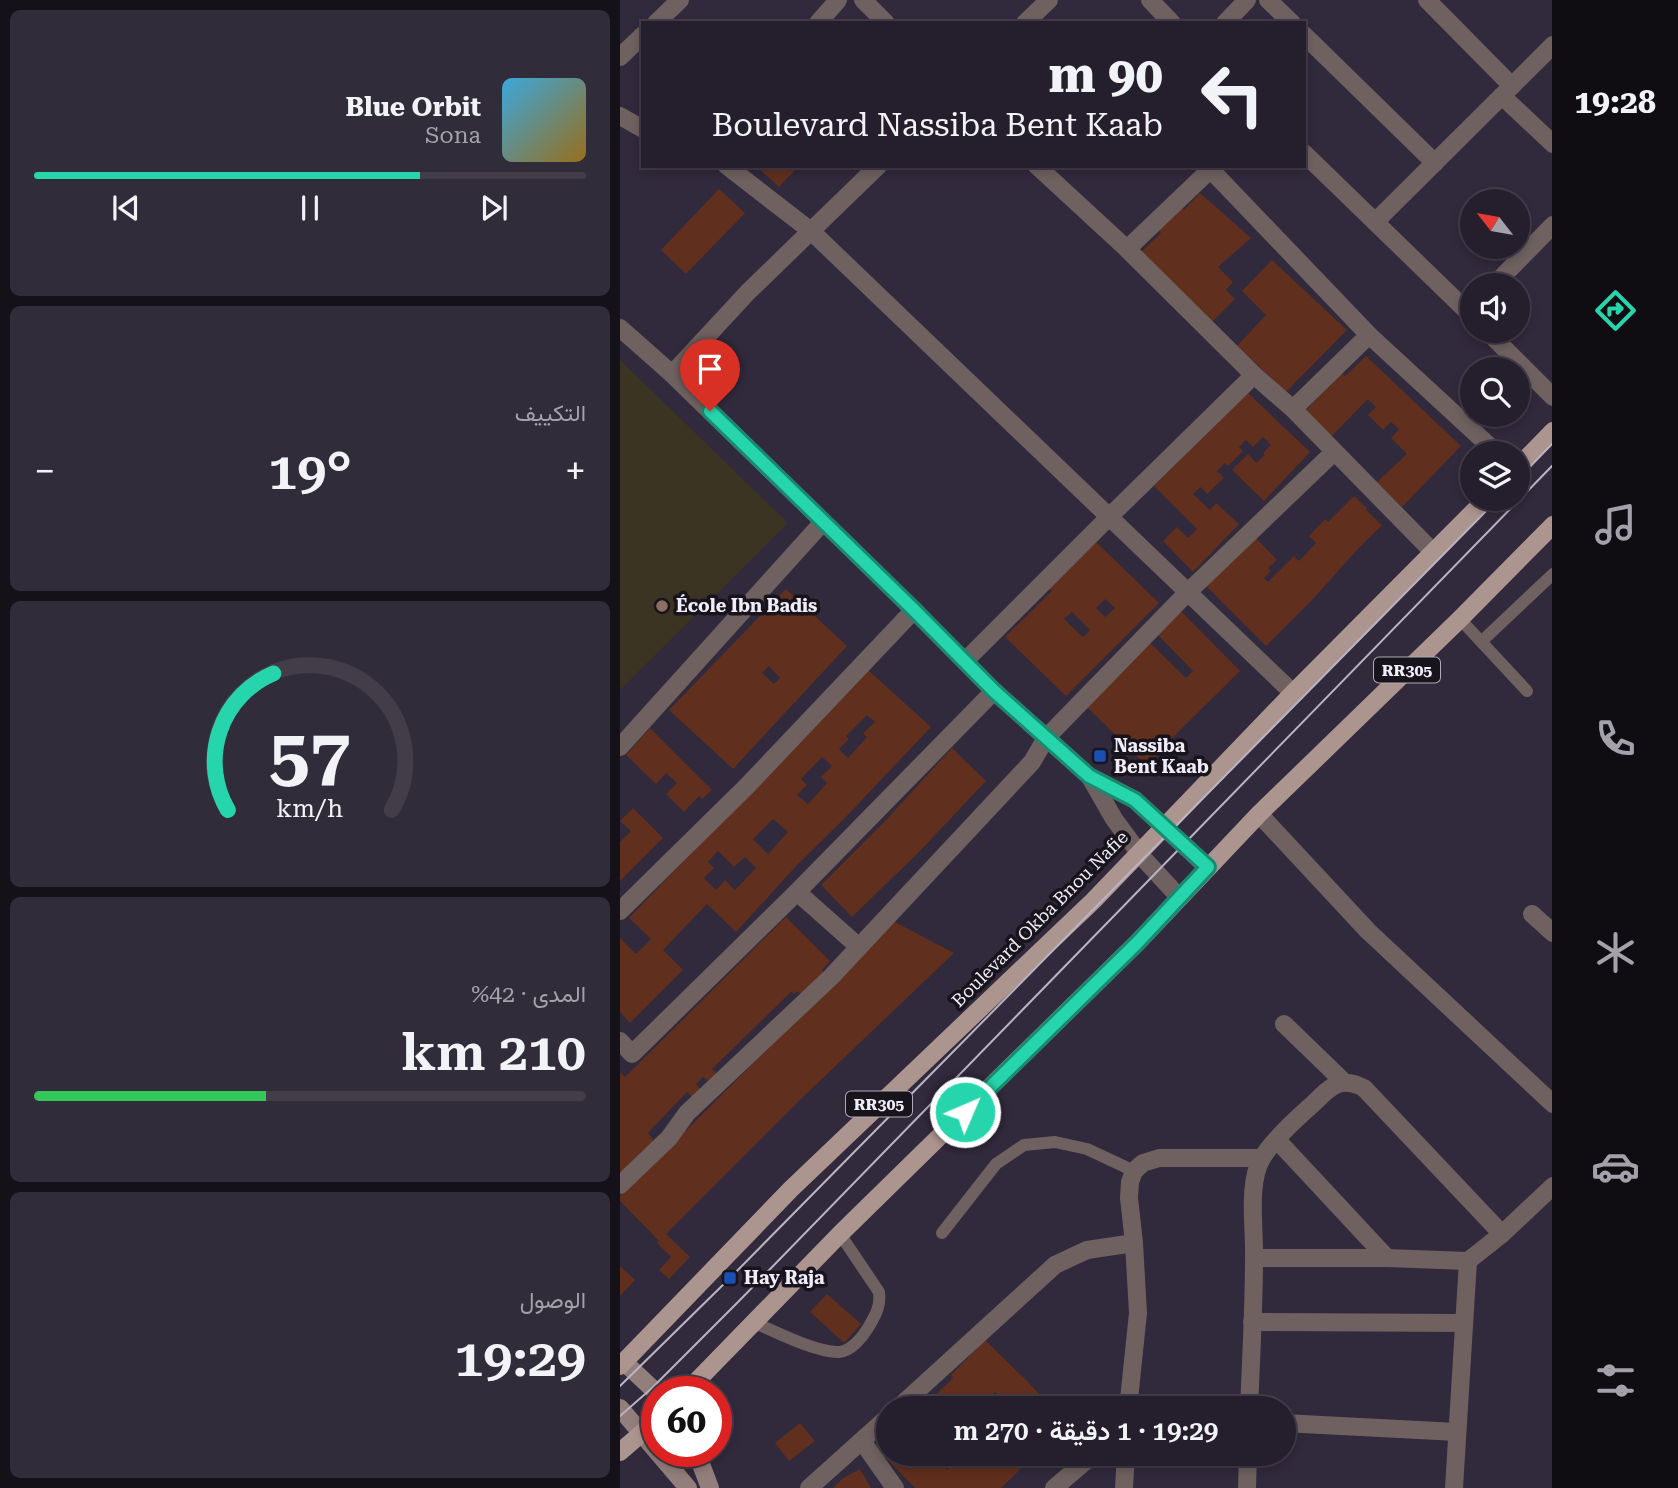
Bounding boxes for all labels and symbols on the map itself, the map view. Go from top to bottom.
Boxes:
north arrow [1460,189,1530,259]
pin [680,339,740,411]
place label: École Ibn Badis [676,594,817,616]
marker: École Ibn Badis [654,598,670,614]
road number: RR305 [1374,657,1440,682]
place label: Nassiba Bent Kaab [1114,735,1209,777]
marker: Nassiba Bent Kaab [1092,748,1108,764]
street label: Boulevard Okba Bnou Nafie [947,826,1132,1011]
position arrow [928,1075,1002,1149]
road number: RR305 [846,1092,912,1116]
place label: Hay Raja [744,1267,825,1288]
marker: Hay Raja [722,1270,738,1286]
speed limit sign: 60 [641,1376,732,1467]

